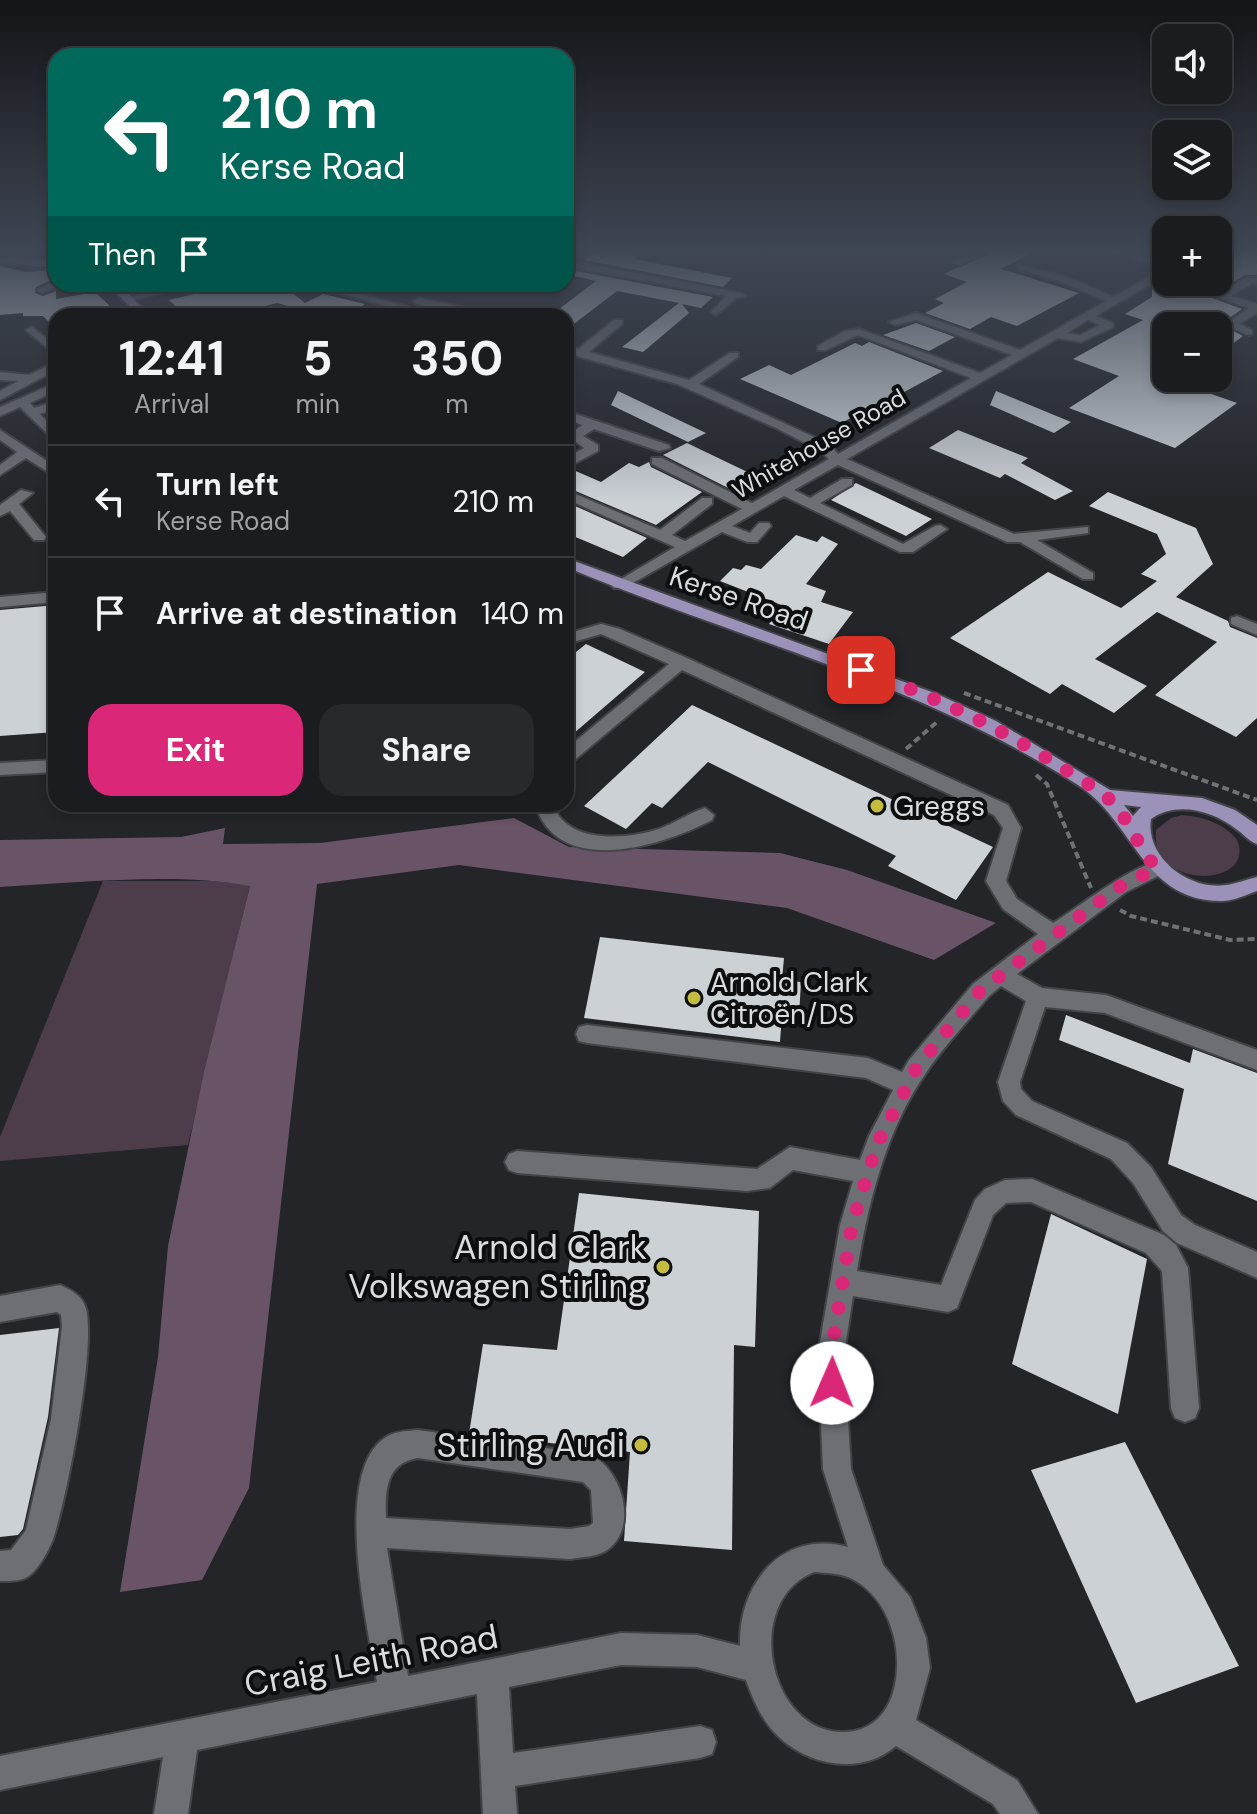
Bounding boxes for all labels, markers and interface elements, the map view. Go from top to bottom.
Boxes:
map controls [1152,24,1232,392]
button: sound [1152,24,1232,104]
text: 210 m [220,72,378,145]
icon: left [88,80,192,184]
button: layers [1152,120,1232,200]
text: Kerse Road [220,143,406,190]
button: + [1152,216,1232,296]
icon: arrive [172,232,216,276]
text: Then [88,235,156,274]
button: − [1152,312,1232,392]
text: 12:41 [119,327,225,390]
text: 5 [303,327,333,390]
text: 350 [411,327,503,390]
street label: Whitehouse Road [726,381,911,506]
text: Arrival [134,387,210,421]
text: min [296,387,340,421]
text: m [445,387,469,421]
text: Turn left [156,465,279,504]
icon: left [88,479,132,523]
text: 210 m [452,482,534,521]
text: Kerse Road [156,504,290,538]
street label: Kerse Road [665,557,813,639]
icon: arrive [88,591,132,635]
text: Arrive at destination [156,594,457,633]
text: 140 m [481,594,564,633]
pin [827,636,895,704]
icon: arrive [839,648,883,692]
button: Exit [88,704,303,796]
button: Share [319,704,534,796]
place label: Greggs [893,788,985,825]
marker: Greggs [868,797,886,815]
place label: Arnold Clark Citroën/DS [710,964,869,1033]
marker: Arnold Clark Citroën/DS [685,989,703,1007]
place label: Arnold Clark Volkswagen Stirling [348,1225,647,1309]
marker: Arnold Clark Volkswagen Stirling [654,1258,672,1276]
position arrow [790,1341,874,1425]
place label: Stirling Audi [437,1423,625,1468]
marker: Stirling Audi [632,1436,650,1454]
street label: Craig Leith Road [240,1614,502,1707]

